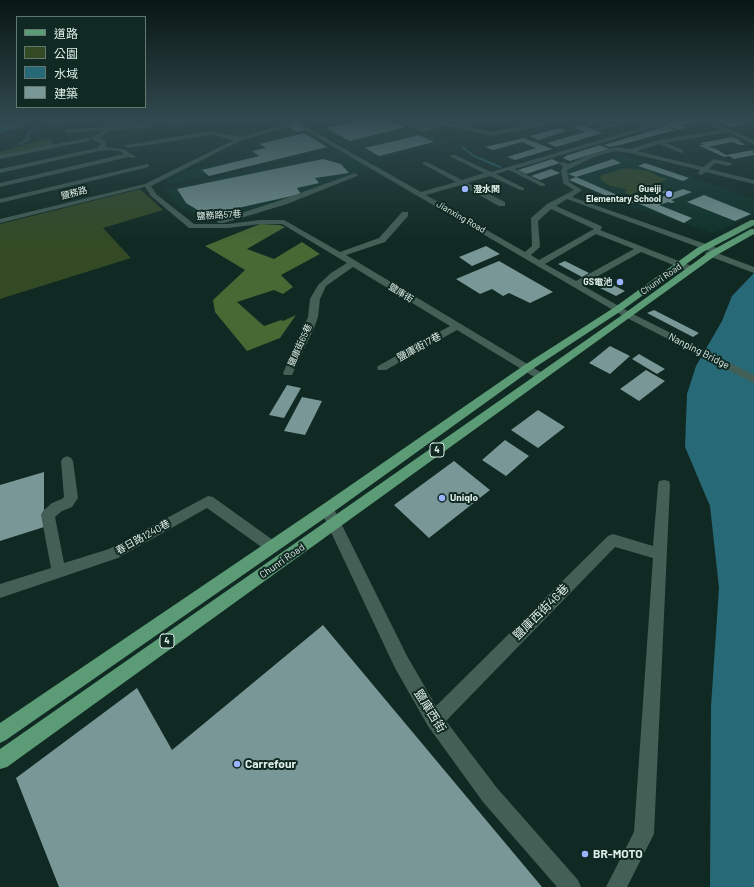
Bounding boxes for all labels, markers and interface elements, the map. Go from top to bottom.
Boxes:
legend [16,16,146,108]
text: 道路 [54,26,78,40]
text: 公園 [54,46,78,60]
text: 水域 [54,66,78,80]
text: 建築 [54,86,78,100]
street label: 鹽務路 [60,184,88,202]
marker: 澄水閣 [460,184,470,194]
place label: 澄水閣 [473,184,500,194]
place label: Gueiji Elementary School [586,184,661,205]
marker: Gueiji Elementary School [664,189,674,199]
street label: Jianxing Road [435,199,487,235]
street label: 鹽務路57巷 [196,208,242,222]
street label: Chunri Road [639,261,683,297]
place label: GS電池 [583,277,612,287]
marker: GS電池 [615,277,625,287]
street label: 鹽庫街 [387,281,415,305]
street label: 鹽庫街65巷 [286,322,314,368]
street label: 鹽庫街17巷 [395,330,443,364]
street label: Nanping Bridge [667,331,731,371]
road number: 4 [430,443,444,457]
place label: Uniqlo [450,492,478,504]
marker: Uniqlo [437,493,447,503]
street label: 春日路1240巷 [114,517,172,557]
street label: Chunri Road [257,541,307,581]
street label: 鹽庫西街46巷 [510,581,572,643]
road number: 4 [160,634,174,648]
street label: 鹽庫西街 [411,687,449,735]
place label: Carrefour [245,757,296,771]
marker: Carrefour [232,759,242,769]
place label: BR-MOTO [593,847,643,861]
marker: BR-MOTO [580,849,590,859]

